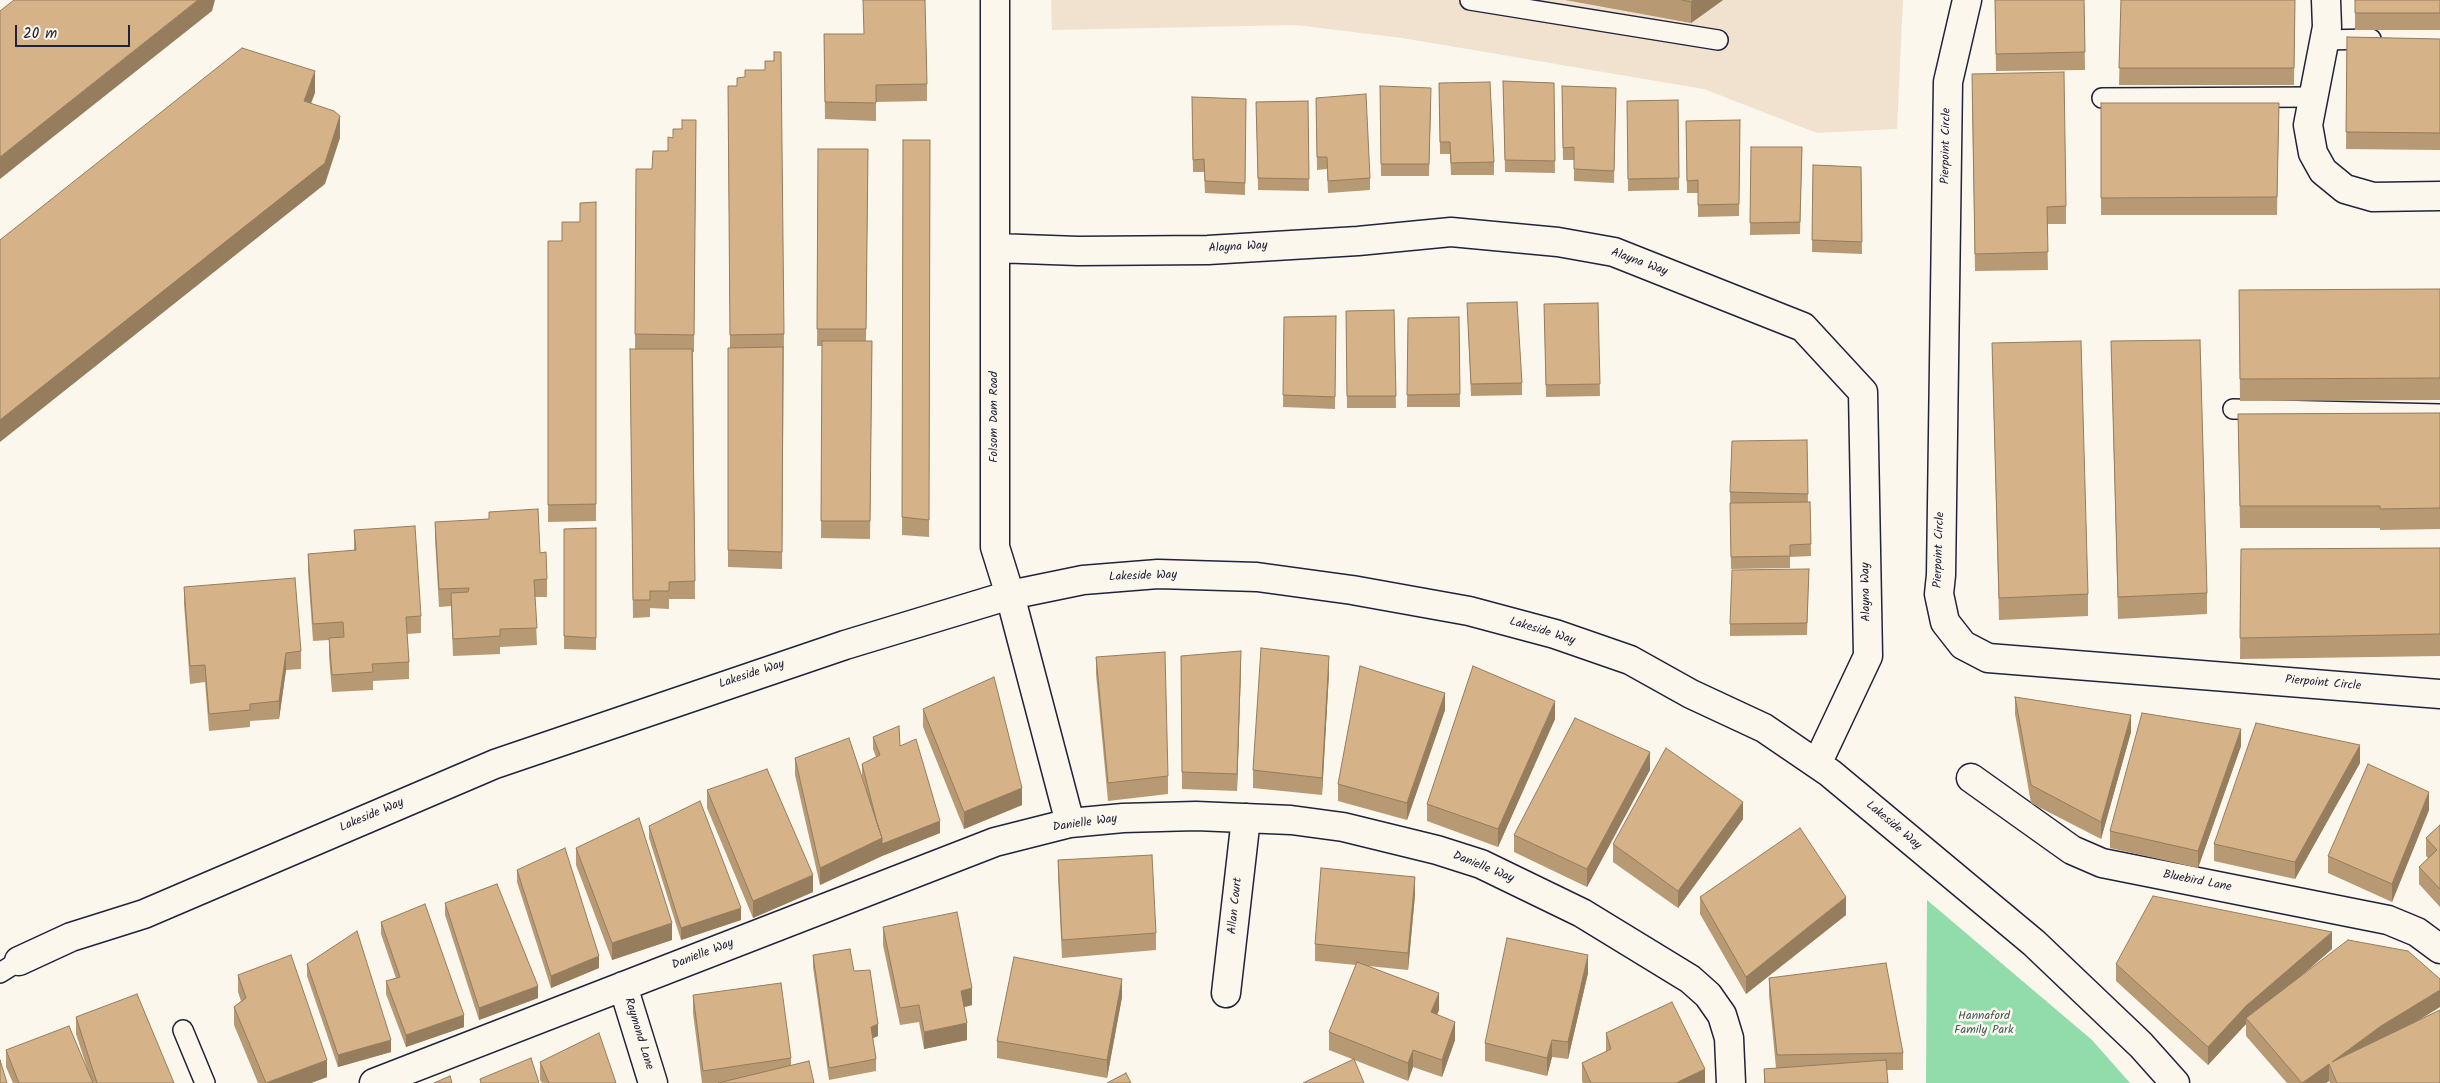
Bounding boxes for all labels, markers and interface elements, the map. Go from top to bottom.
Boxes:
scale bar [18,15,132,47]
text: 20 m [23,22,57,46]
street label: Pierpoint Circle [1939,108,1955,184]
street label: Alayna Way [1208,239,1268,257]
street label: Alayna Way [1609,246,1669,280]
street label: Folsom Dam Road [988,371,1002,463]
street label: Pierpoint Circle [1931,512,1949,588]
street label: Alayna Way [1859,562,1875,622]
street label: Lakeside Way [1109,569,1177,585]
street label: Lakeside Way [1507,615,1577,649]
street label: Lakeside Way [717,658,787,692]
street label: Pierpoint Circle [2284,674,2362,694]
street label: Lakeside Way [338,796,406,836]
street label: Lakeside Way [1862,799,1924,853]
street label: Danielle Way [1052,812,1118,836]
street label: Danielle Way [1450,849,1516,887]
street label: Bluebird Lane [2161,868,2233,896]
street label: Allan Court [1226,877,1246,935]
street label: Danielle Way [670,937,736,973]
street label: Raymond Lane [620,996,656,1072]
park label: Hannaford Family Park [1954,1010,2014,1038]

